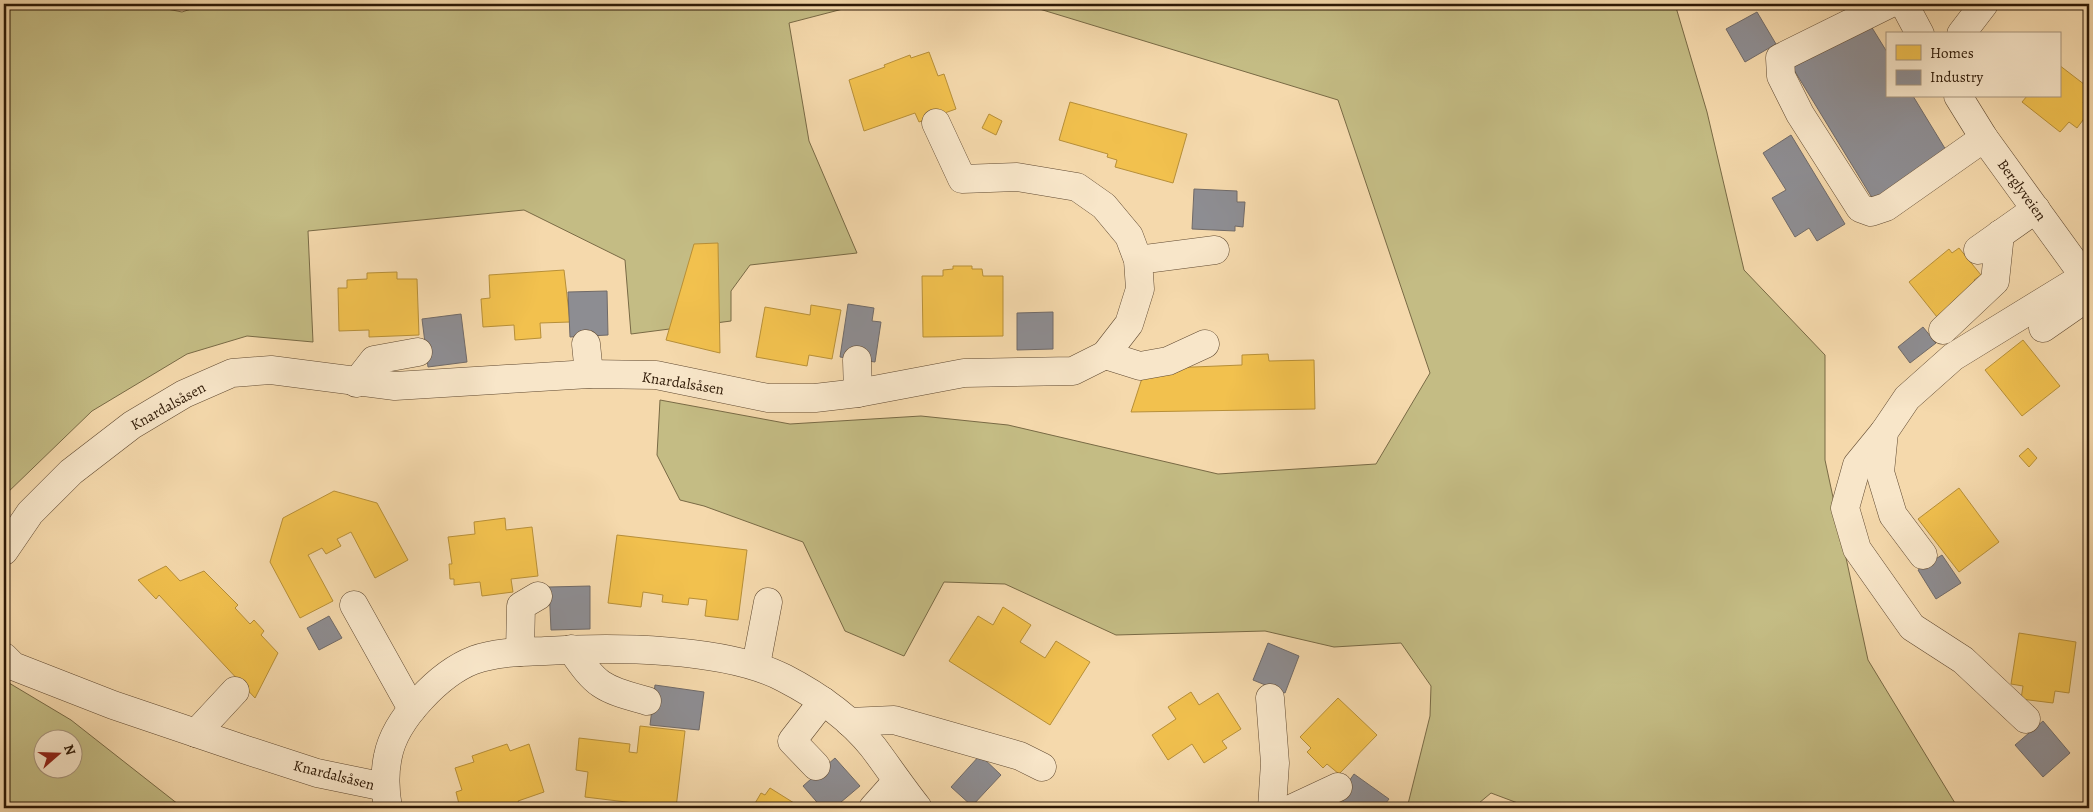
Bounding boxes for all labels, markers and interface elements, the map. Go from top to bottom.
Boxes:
legend [1886,32,2060,98]
text: Homes [1930,43,1974,63]
text: Industry [1930,67,1984,87]
street label: Berglyveien [1993,155,2051,225]
street label: Knardalsåsen [640,367,726,399]
street label: Knardalsåsen [127,377,209,435]
north arrow [32,730,82,780]
text: N [59,742,80,758]
street label: Knardalsåsen [291,755,377,795]

